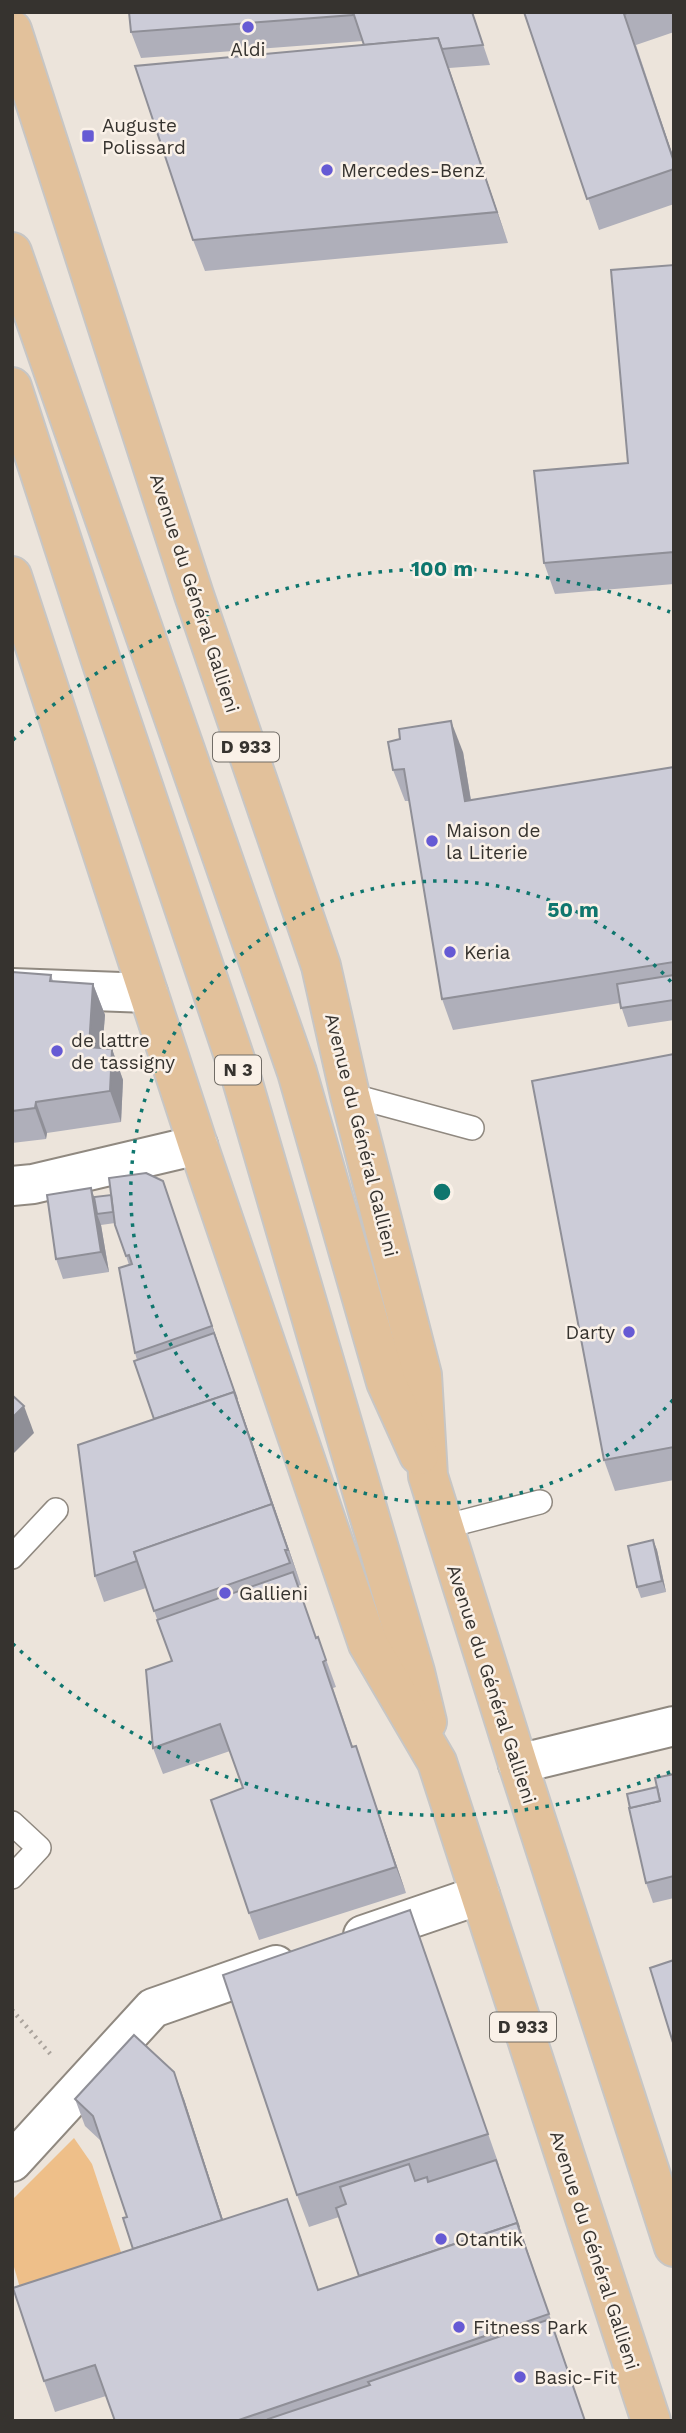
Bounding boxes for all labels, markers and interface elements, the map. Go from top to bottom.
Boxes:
marker: Aldi [240,19,256,35]
place label: Aldi [230,38,266,61]
place label: Auguste Polissard [102,114,186,159]
marker: Auguste Polissard [80,128,96,144]
place label: Mercedes-Benz [341,159,485,182]
marker: Mercedes-Benz [319,162,335,178]
street label: Avenue du Général Gallieni [145,471,244,716]
text: 100 m [411,556,473,581]
road number: D 933 [213,732,279,762]
place label: Maison de la Literie [446,819,540,864]
marker: Maison de la Literie [424,833,440,849]
text: 50 m [547,897,599,922]
place label: Keria [464,941,510,964]
marker: Keria [442,944,458,960]
street label: Avenue du Général Gallieni [320,1011,403,1259]
place label: de lattre de tassigny [71,1029,175,1074]
marker: de lattre de tassigny [49,1043,65,1059]
road number: N 3 [215,1056,261,1084]
centre of rings [430,1180,454,1204]
place label: Darty [566,1321,615,1344]
marker: Darty [621,1324,637,1340]
street label: Avenue du Général Gallieni [442,1562,541,1807]
place label: Gallieni [239,1582,308,1605]
marker: Gallieni [217,1585,233,1601]
road number: D 933 [490,2012,556,2041]
street label: Avenue du Général Gallieni [545,2128,644,2373]
place label: Otantik [455,2228,524,2251]
marker: Otantik [433,2231,449,2247]
place label: Fitness Park [473,2316,588,2339]
marker: Fitness Park [451,2319,467,2335]
place label: Basic-Fit [534,2366,617,2389]
marker: Basic-Fit [512,2369,528,2385]

